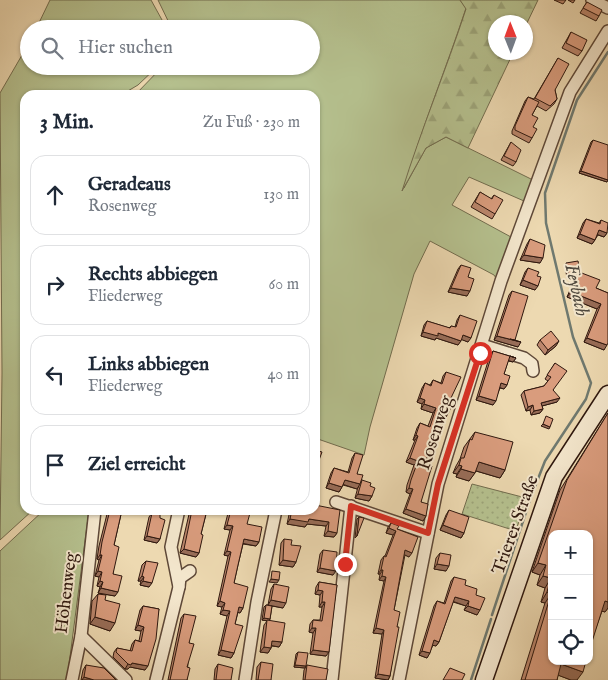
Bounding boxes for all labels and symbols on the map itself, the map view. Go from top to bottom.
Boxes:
north arrow [488,15,533,60]
water label: Feybach [558,261,594,319]
route start [469,342,492,365]
street label: Rosenweg [413,393,459,473]
street label: Trierer Straße [487,472,545,578]
street label: Höhenweg [51,551,83,635]
route end [334,553,357,576]

